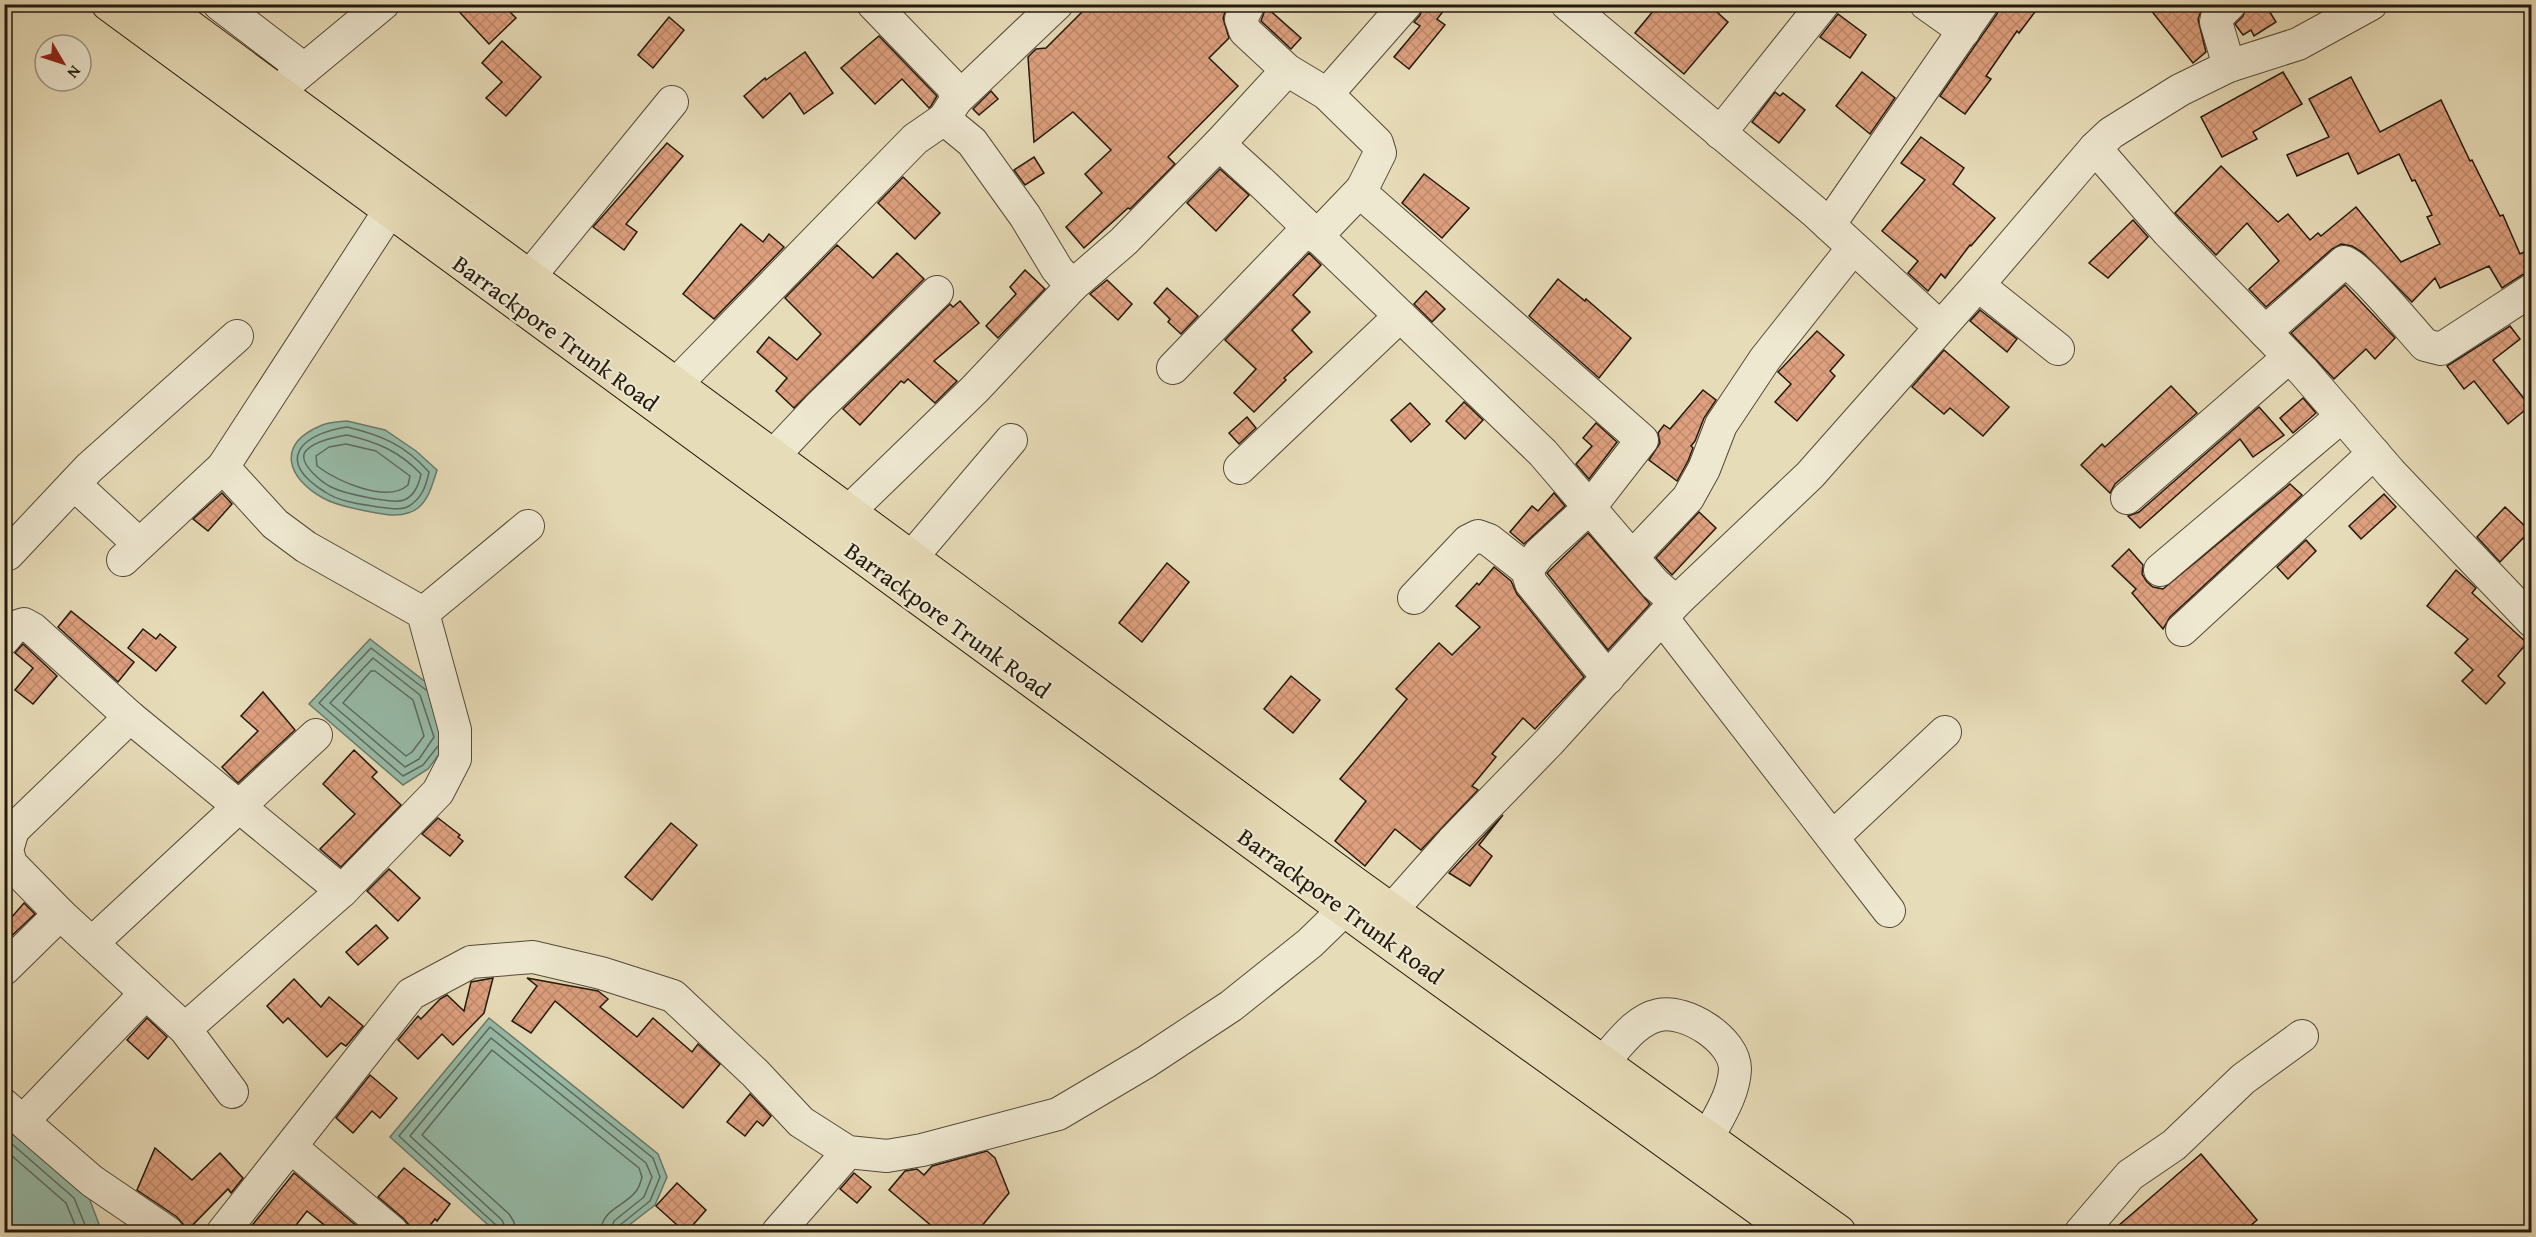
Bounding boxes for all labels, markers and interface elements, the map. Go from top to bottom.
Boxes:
north arrow [33,33,93,93]
text: N [62,61,87,84]
street label: Barrackpore Trunk Road [446,246,666,420]
street label: Barrackpore Trunk Road [838,533,1058,707]
street label: Barrackpore Trunk Road [1231,819,1451,993]

